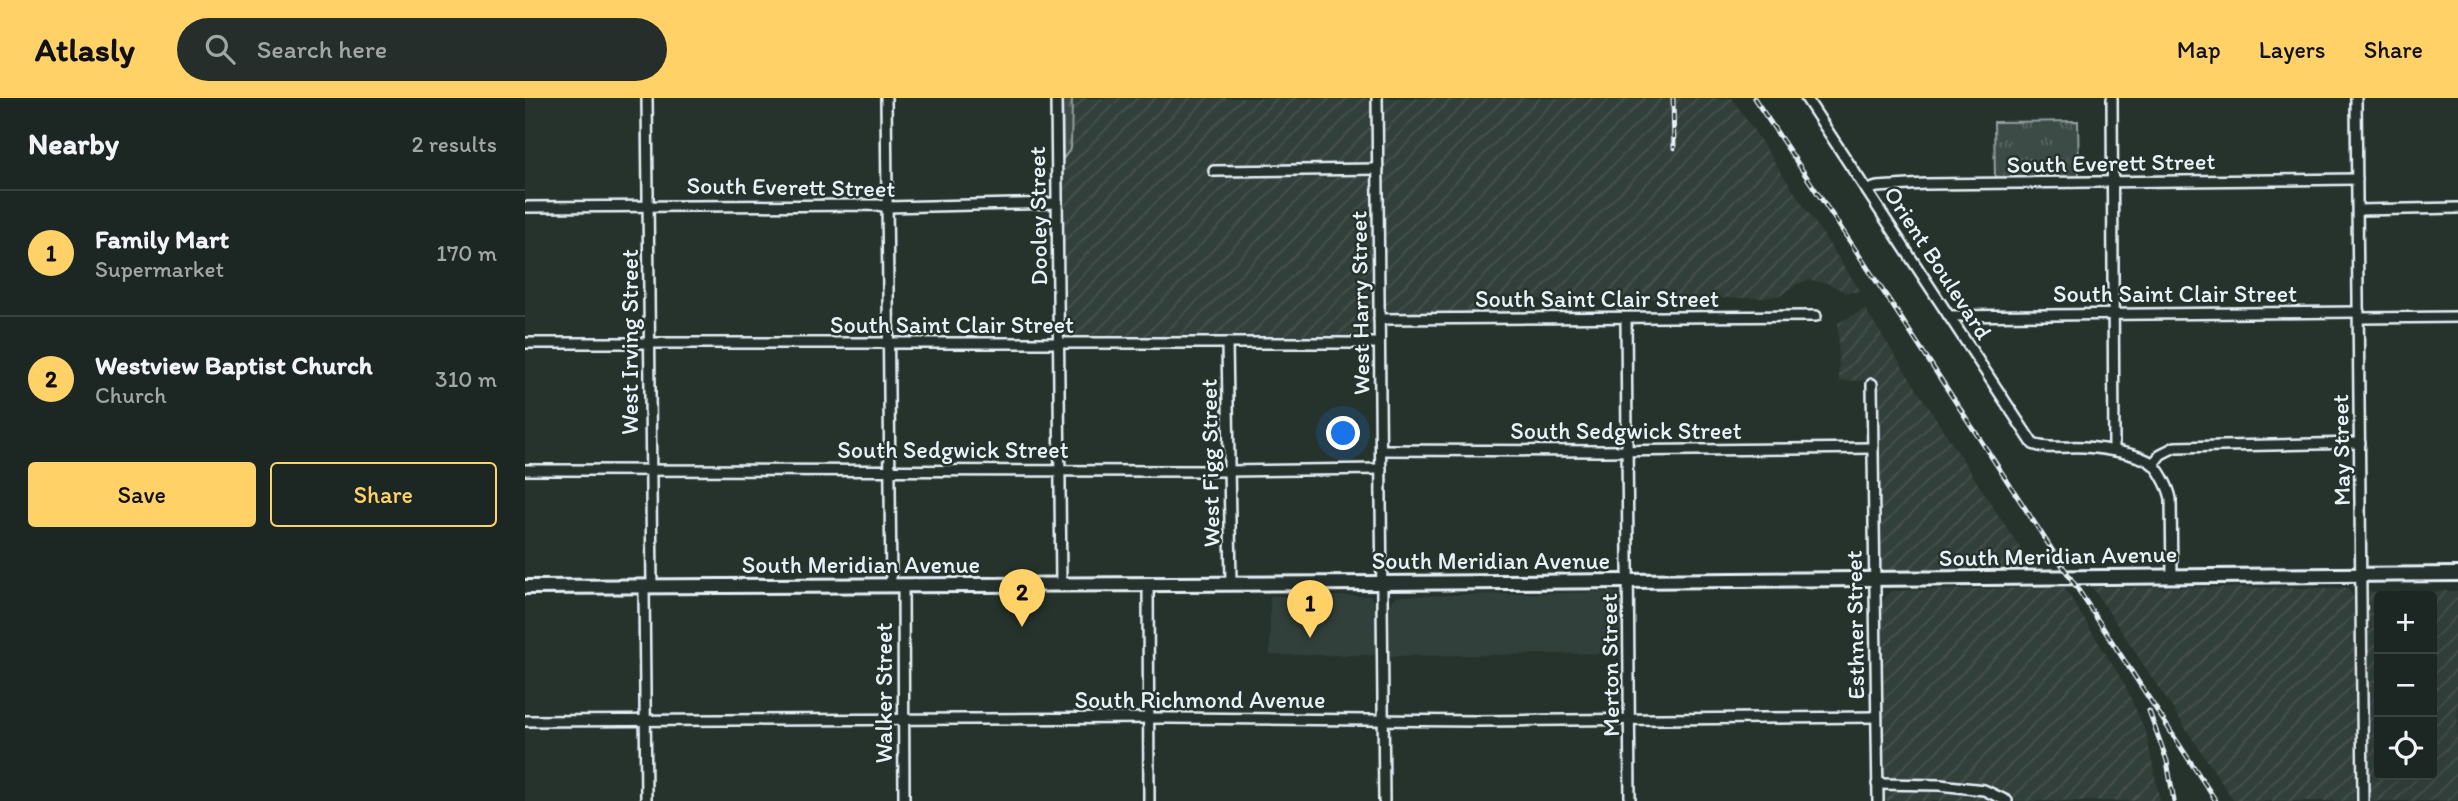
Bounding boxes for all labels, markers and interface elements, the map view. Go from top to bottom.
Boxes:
search box [177,18,667,81]
text: Atlasly [35,30,135,69]
icon: search [201,30,239,68]
text: Search here [257,33,387,65]
text: Map [2177,35,2221,64]
text: Layers [2259,35,2326,64]
text: Share [2364,35,2423,64]
text: Nearby [28,125,119,162]
text: 2 results [411,130,497,158]
street label: Dooley Street [1022,146,1053,286]
street label: South Everett Street [2006,146,2216,179]
street label: South Everett Street [686,170,896,203]
street label: Orient Boulevard [1878,181,1999,345]
street label: West Harry Street [1343,211,1376,395]
text: Family Mart [95,223,229,255]
text: 1 [46,239,56,267]
text: 170 m [436,239,497,267]
street label: West Irving Street [615,249,644,435]
text: Supermarket [95,255,224,283]
street label: South Saint Clair Street [2053,279,2297,308]
street label: South Saint Clair Street [1475,284,1719,313]
street label: South Saint Clair Street [830,310,1074,339]
text: Westview Baptist Church [95,349,373,381]
text: 2 [45,365,57,393]
text: 310 m [435,365,497,393]
street label: West Figg Street [1194,378,1225,548]
text: Church [95,381,167,409]
street label: May Street [2325,394,2356,506]
your location [1326,416,1360,450]
street label: South Sedgwick Street [1510,416,1742,445]
street label: South Sedgwick Street [837,435,1069,464]
button: Save [28,462,256,527]
button: Share [270,462,497,527]
street label: South Meridian Avenue [1939,539,2177,572]
street label: South Meridian Avenue [1372,546,1610,575]
street label: South Meridian Avenue [742,550,980,579]
street label: Esthner Street [1839,550,1870,700]
pin: 2 [999,569,1045,627]
pin: 1 [1287,580,1333,638]
map controls [2374,591,2437,780]
button: + [2374,591,2437,654]
street label: Merton Street [1594,593,1625,737]
street label: Walker Street [869,622,898,764]
button: − [2374,654,2437,717]
street label: South Richmond Avenue [1075,685,1325,714]
button: locate [2374,717,2437,780]

